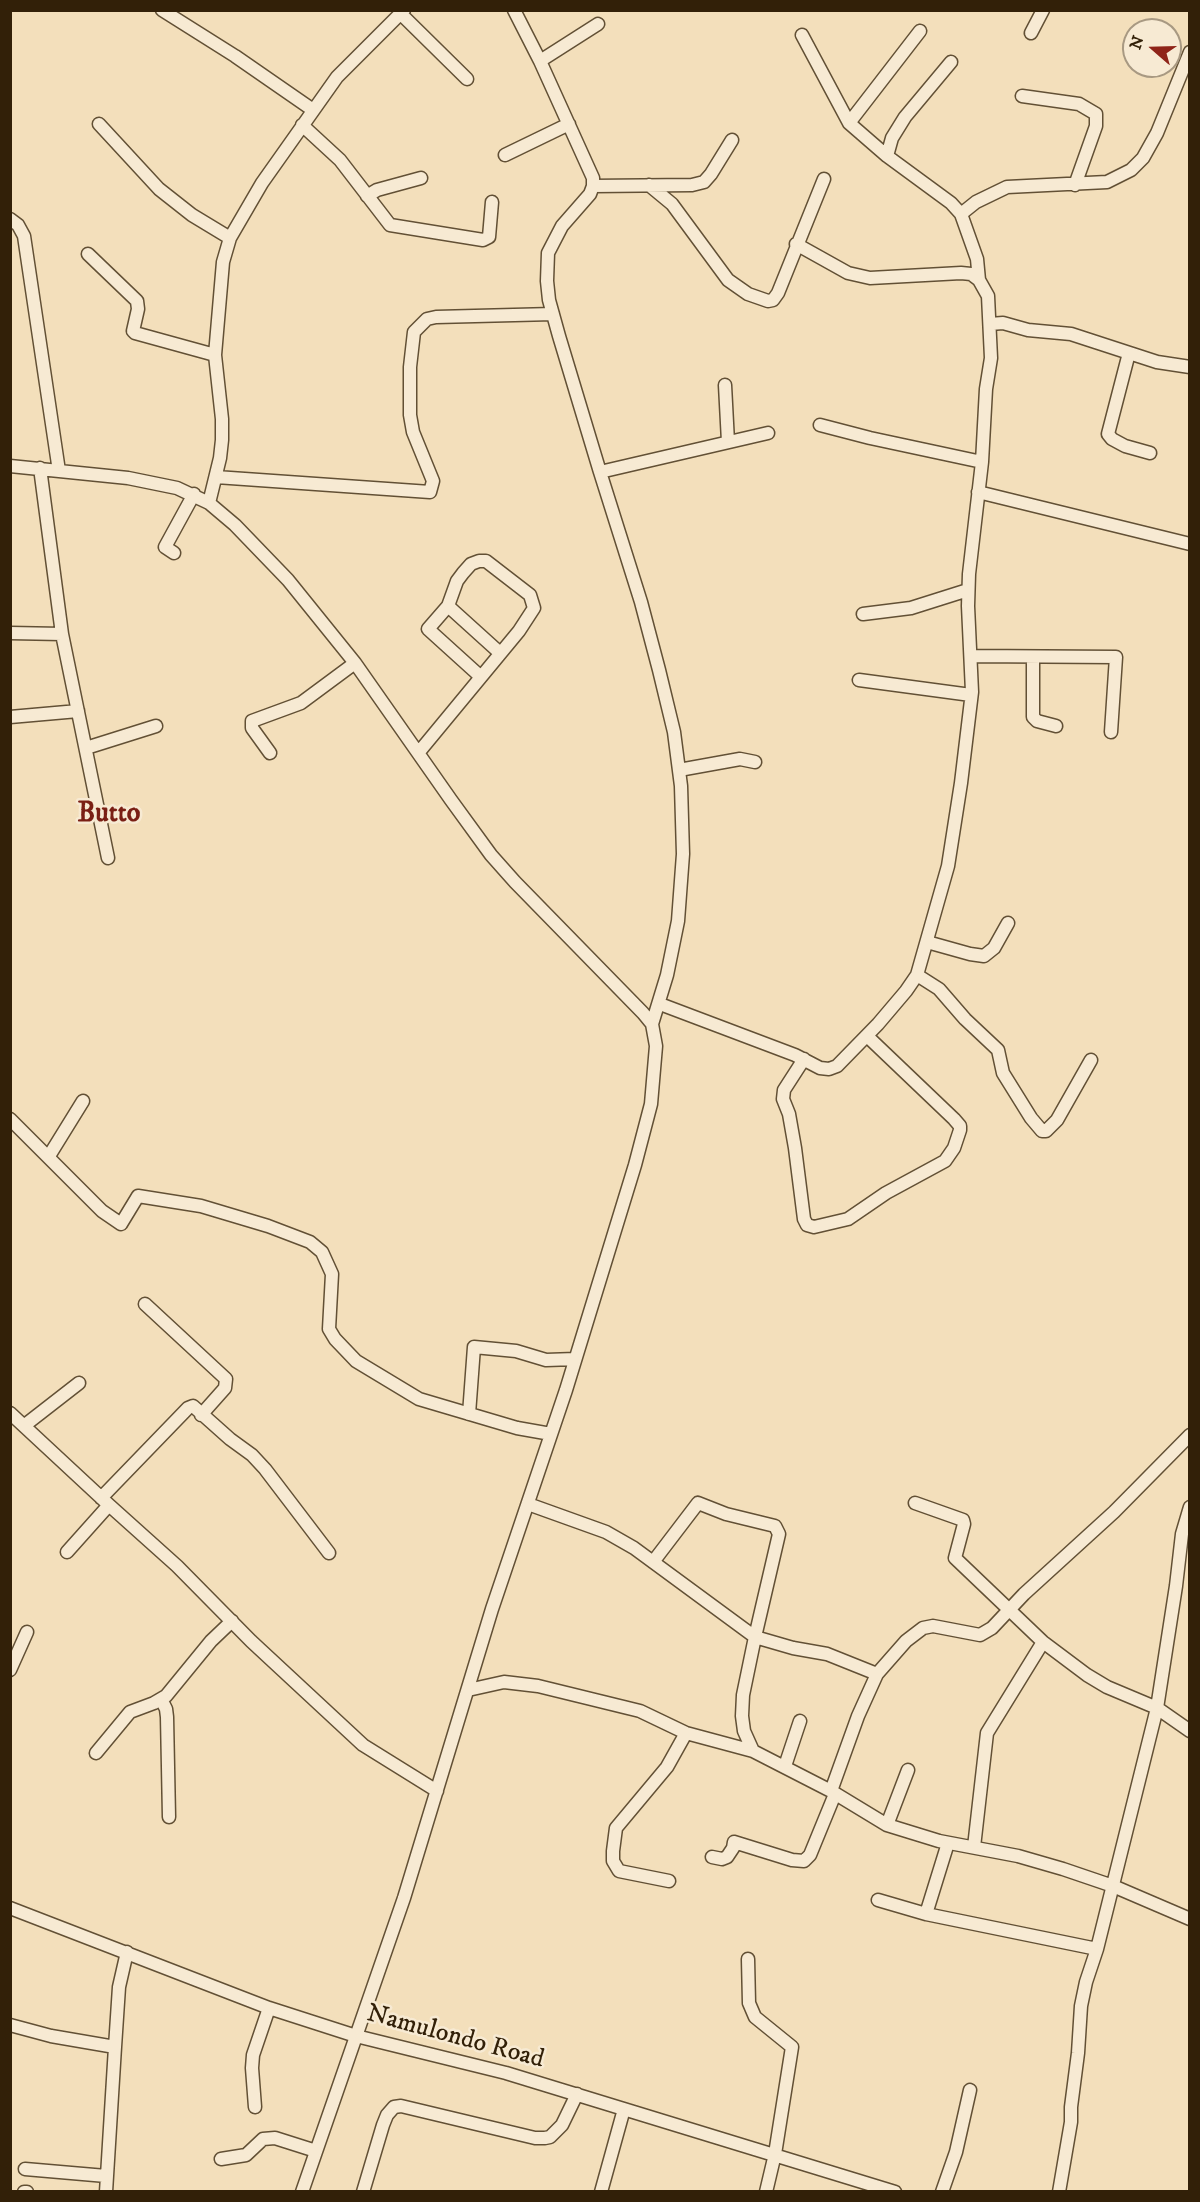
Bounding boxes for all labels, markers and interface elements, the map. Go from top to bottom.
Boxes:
north arrow [1122,18,1182,78]
text: N [1125,33,1149,52]
district label: Butto [78,798,140,832]
street label: Namulondo Road [363,1999,547,2077]

